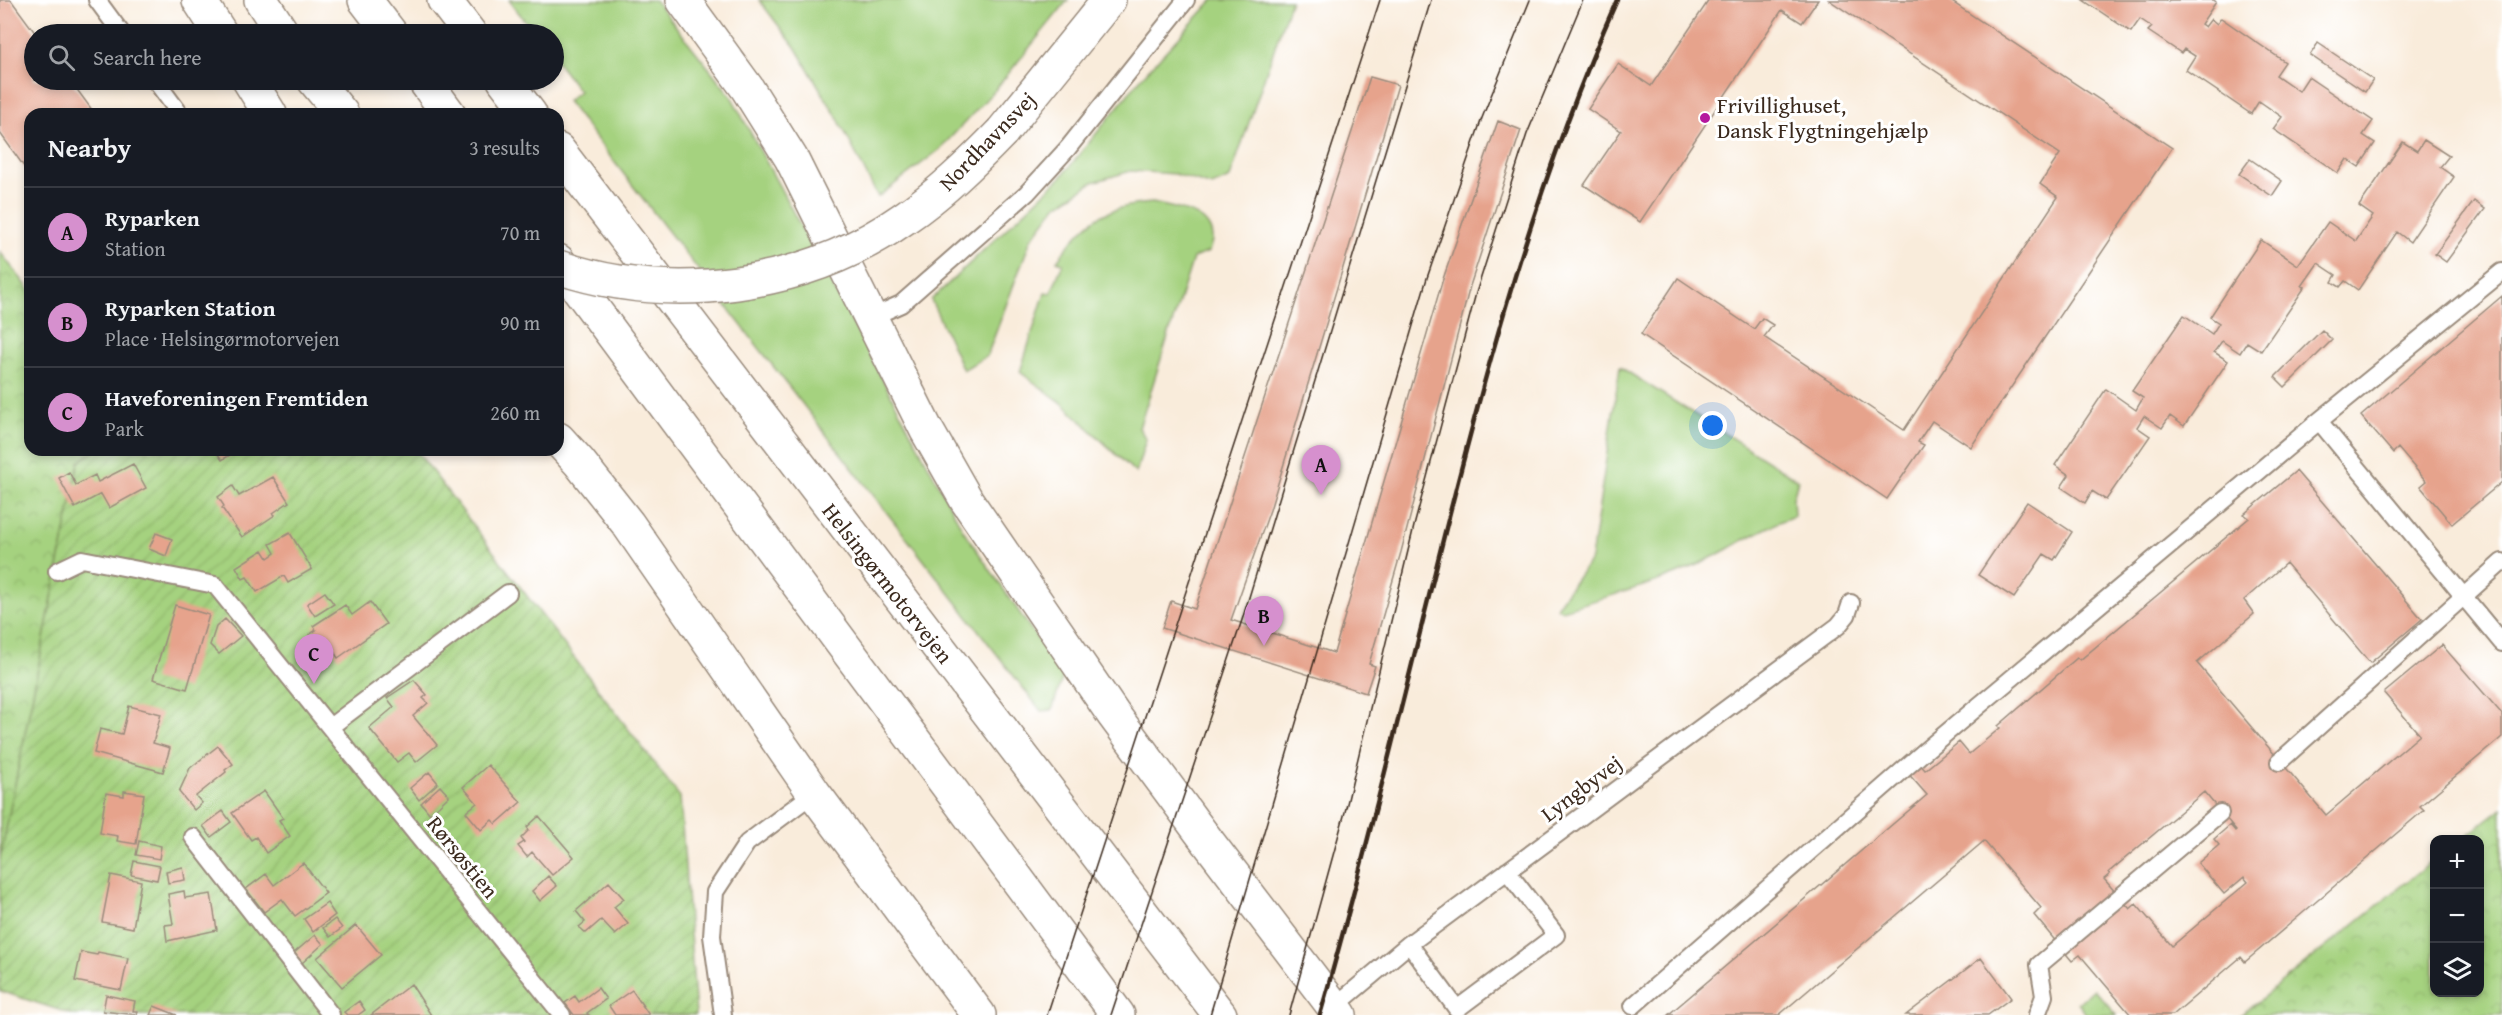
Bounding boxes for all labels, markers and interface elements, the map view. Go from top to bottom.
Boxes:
search box [24,24,564,90]
icon: search [45,41,78,74]
text: Search here [93,41,202,73]
street label: Nordhavnsvej [931,84,1043,198]
place label: Frivillighuset, Dansk Flygtningehjælp [1717,89,1929,146]
marker: Frivillighuset, Dansk Flygtningehjælp [1698,111,1712,125]
text: Nearby [48,128,131,167]
text: 3 results [469,133,540,162]
text: Ryparken [105,202,200,234]
text: A [61,218,74,247]
text: 70 m [500,218,540,247]
text: Station [105,234,165,263]
text: Ryparken Station [105,292,276,324]
text: B [61,308,74,337]
text: 90 m [500,308,540,337]
text: Place · Helsingørmotorvejen [105,324,340,353]
text: Haveforeningen Fremtiden [105,382,368,414]
text: C [62,398,73,427]
text: 260 m [490,398,540,427]
your location [1698,411,1727,440]
text: Park [105,414,144,443]
pin: A [1302,446,1340,495]
street label: Helsingørmotorvejen [815,496,961,671]
pin: B [1244,596,1284,646]
pin: C [294,634,334,684]
street label: Lyngbyvej [1534,747,1628,829]
street label: Rørsøstien [420,809,507,906]
map controls [2430,835,2484,997]
button: + [2430,835,2484,889]
button: − [2430,889,2484,943]
button: layers [2430,943,2484,997]

